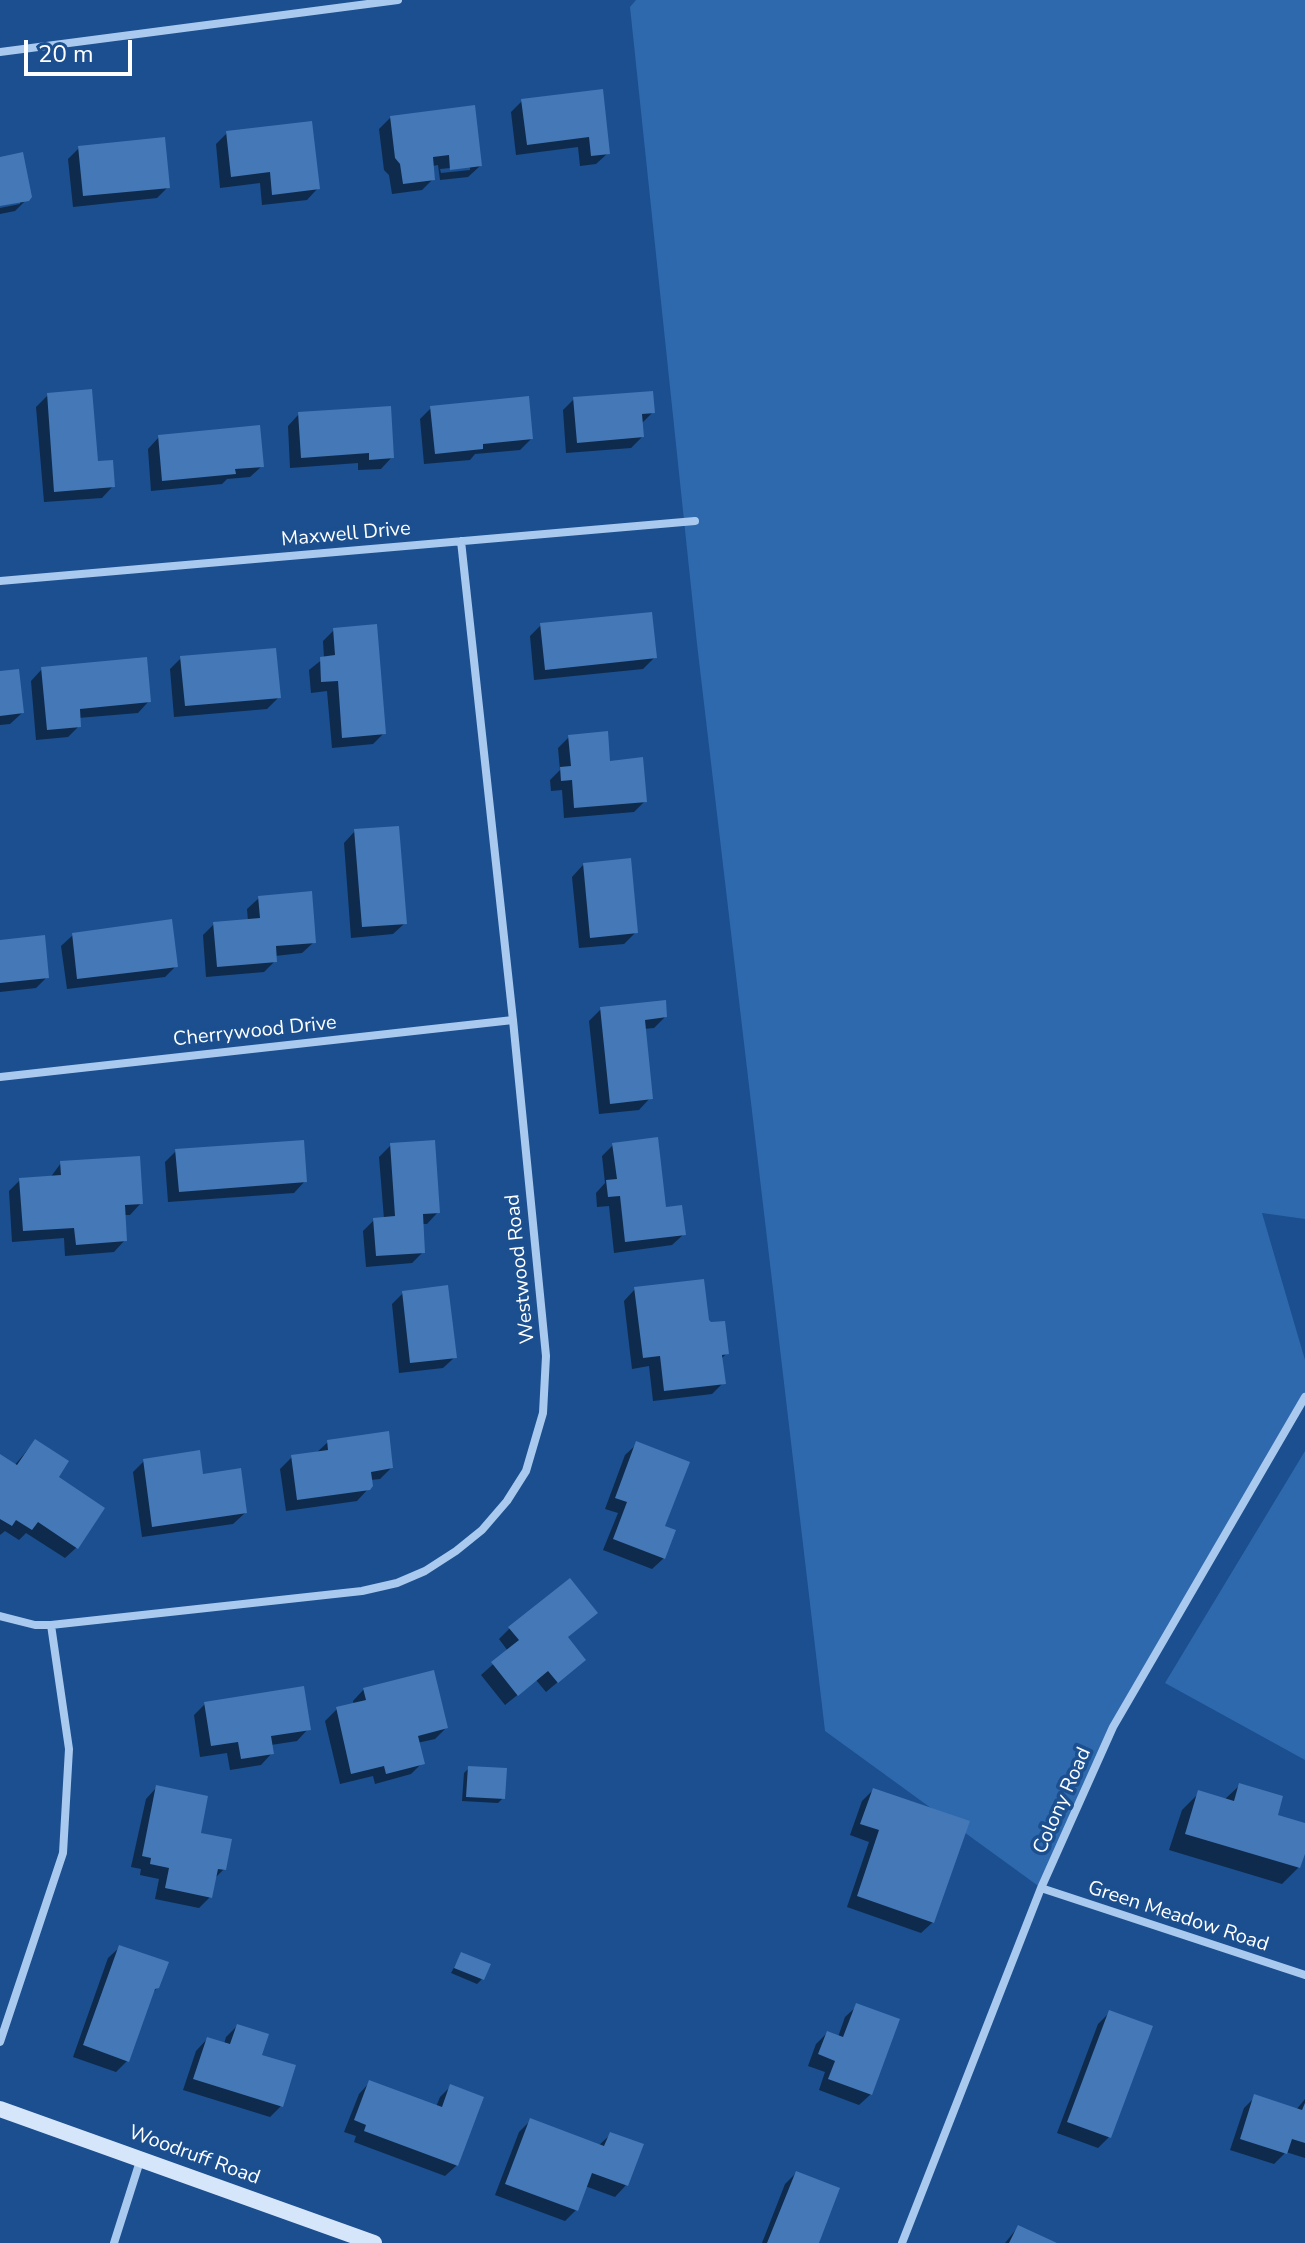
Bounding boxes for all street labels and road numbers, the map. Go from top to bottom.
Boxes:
street label: Maxwell Drive [280,517,412,553]
street label: Cherrywood Drive [172,1011,338,1053]
street label: Westwood Road [501,1193,541,1345]
street label: Colony Road [1029,1744,1097,1858]
street label: Green Meadow Road [1085,1876,1271,1958]
street label: Woodruff Road [125,2121,263,2191]

